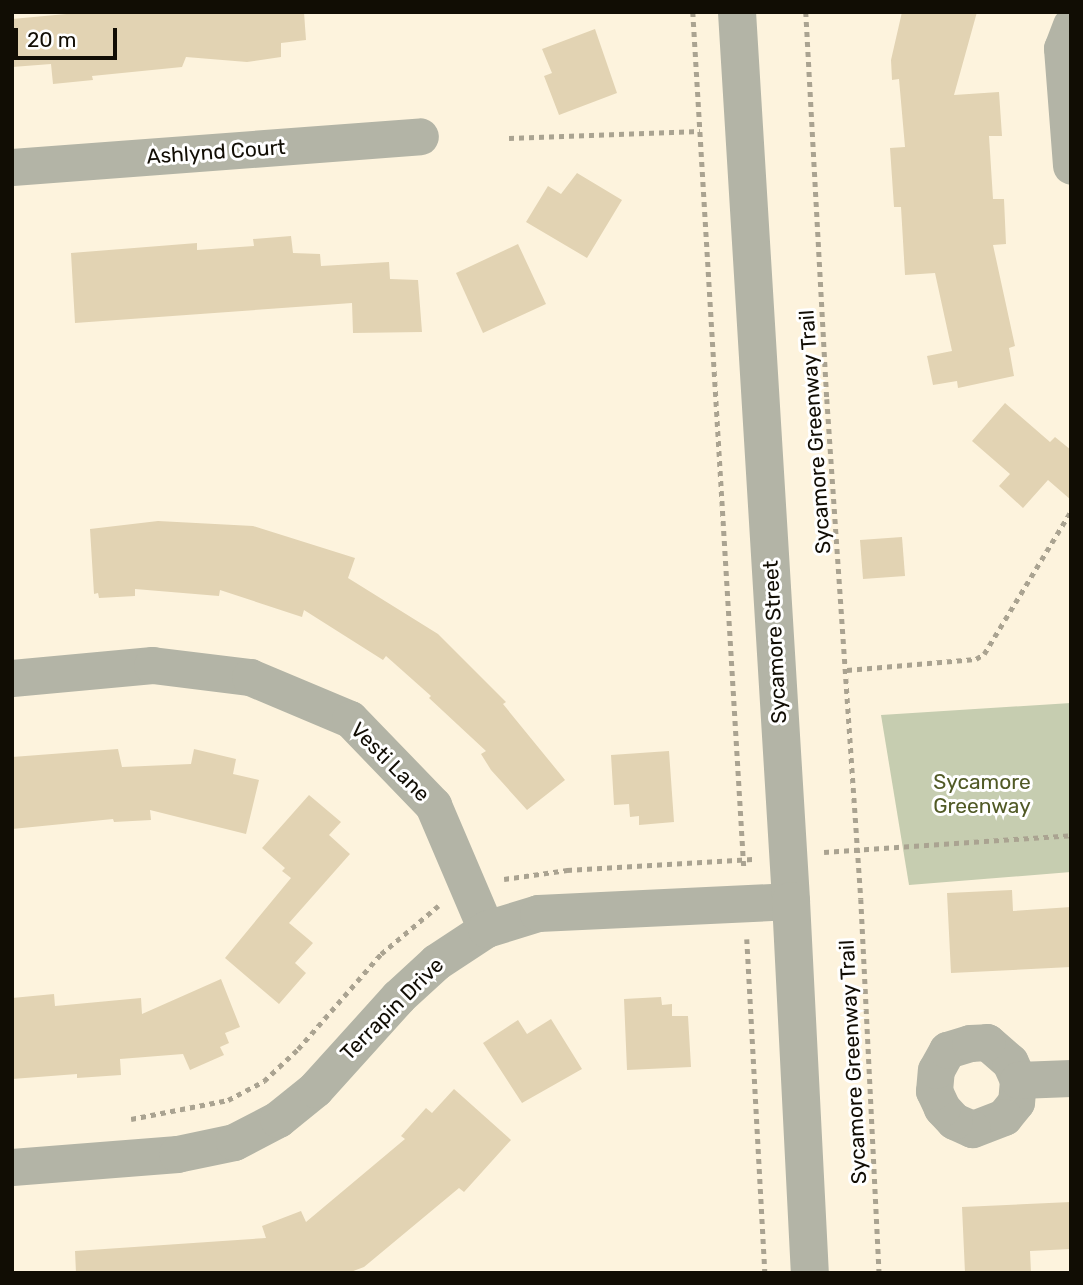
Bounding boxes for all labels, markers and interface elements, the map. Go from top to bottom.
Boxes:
scale bar [18,14,121,58]
text: 20 m [27,27,76,52]
street label: Ashlynd Court [146,135,286,169]
street label: Sycamore Greenway Trail [794,309,836,555]
street label: Sycamore Street [758,560,792,724]
street label: Vesti Lane [345,717,435,807]
park label: Sycamore Greenway [933,769,1031,819]
street label: Sycamore Greenway Trail [834,939,872,1185]
street label: Terrapin Drive [335,952,449,1066]

